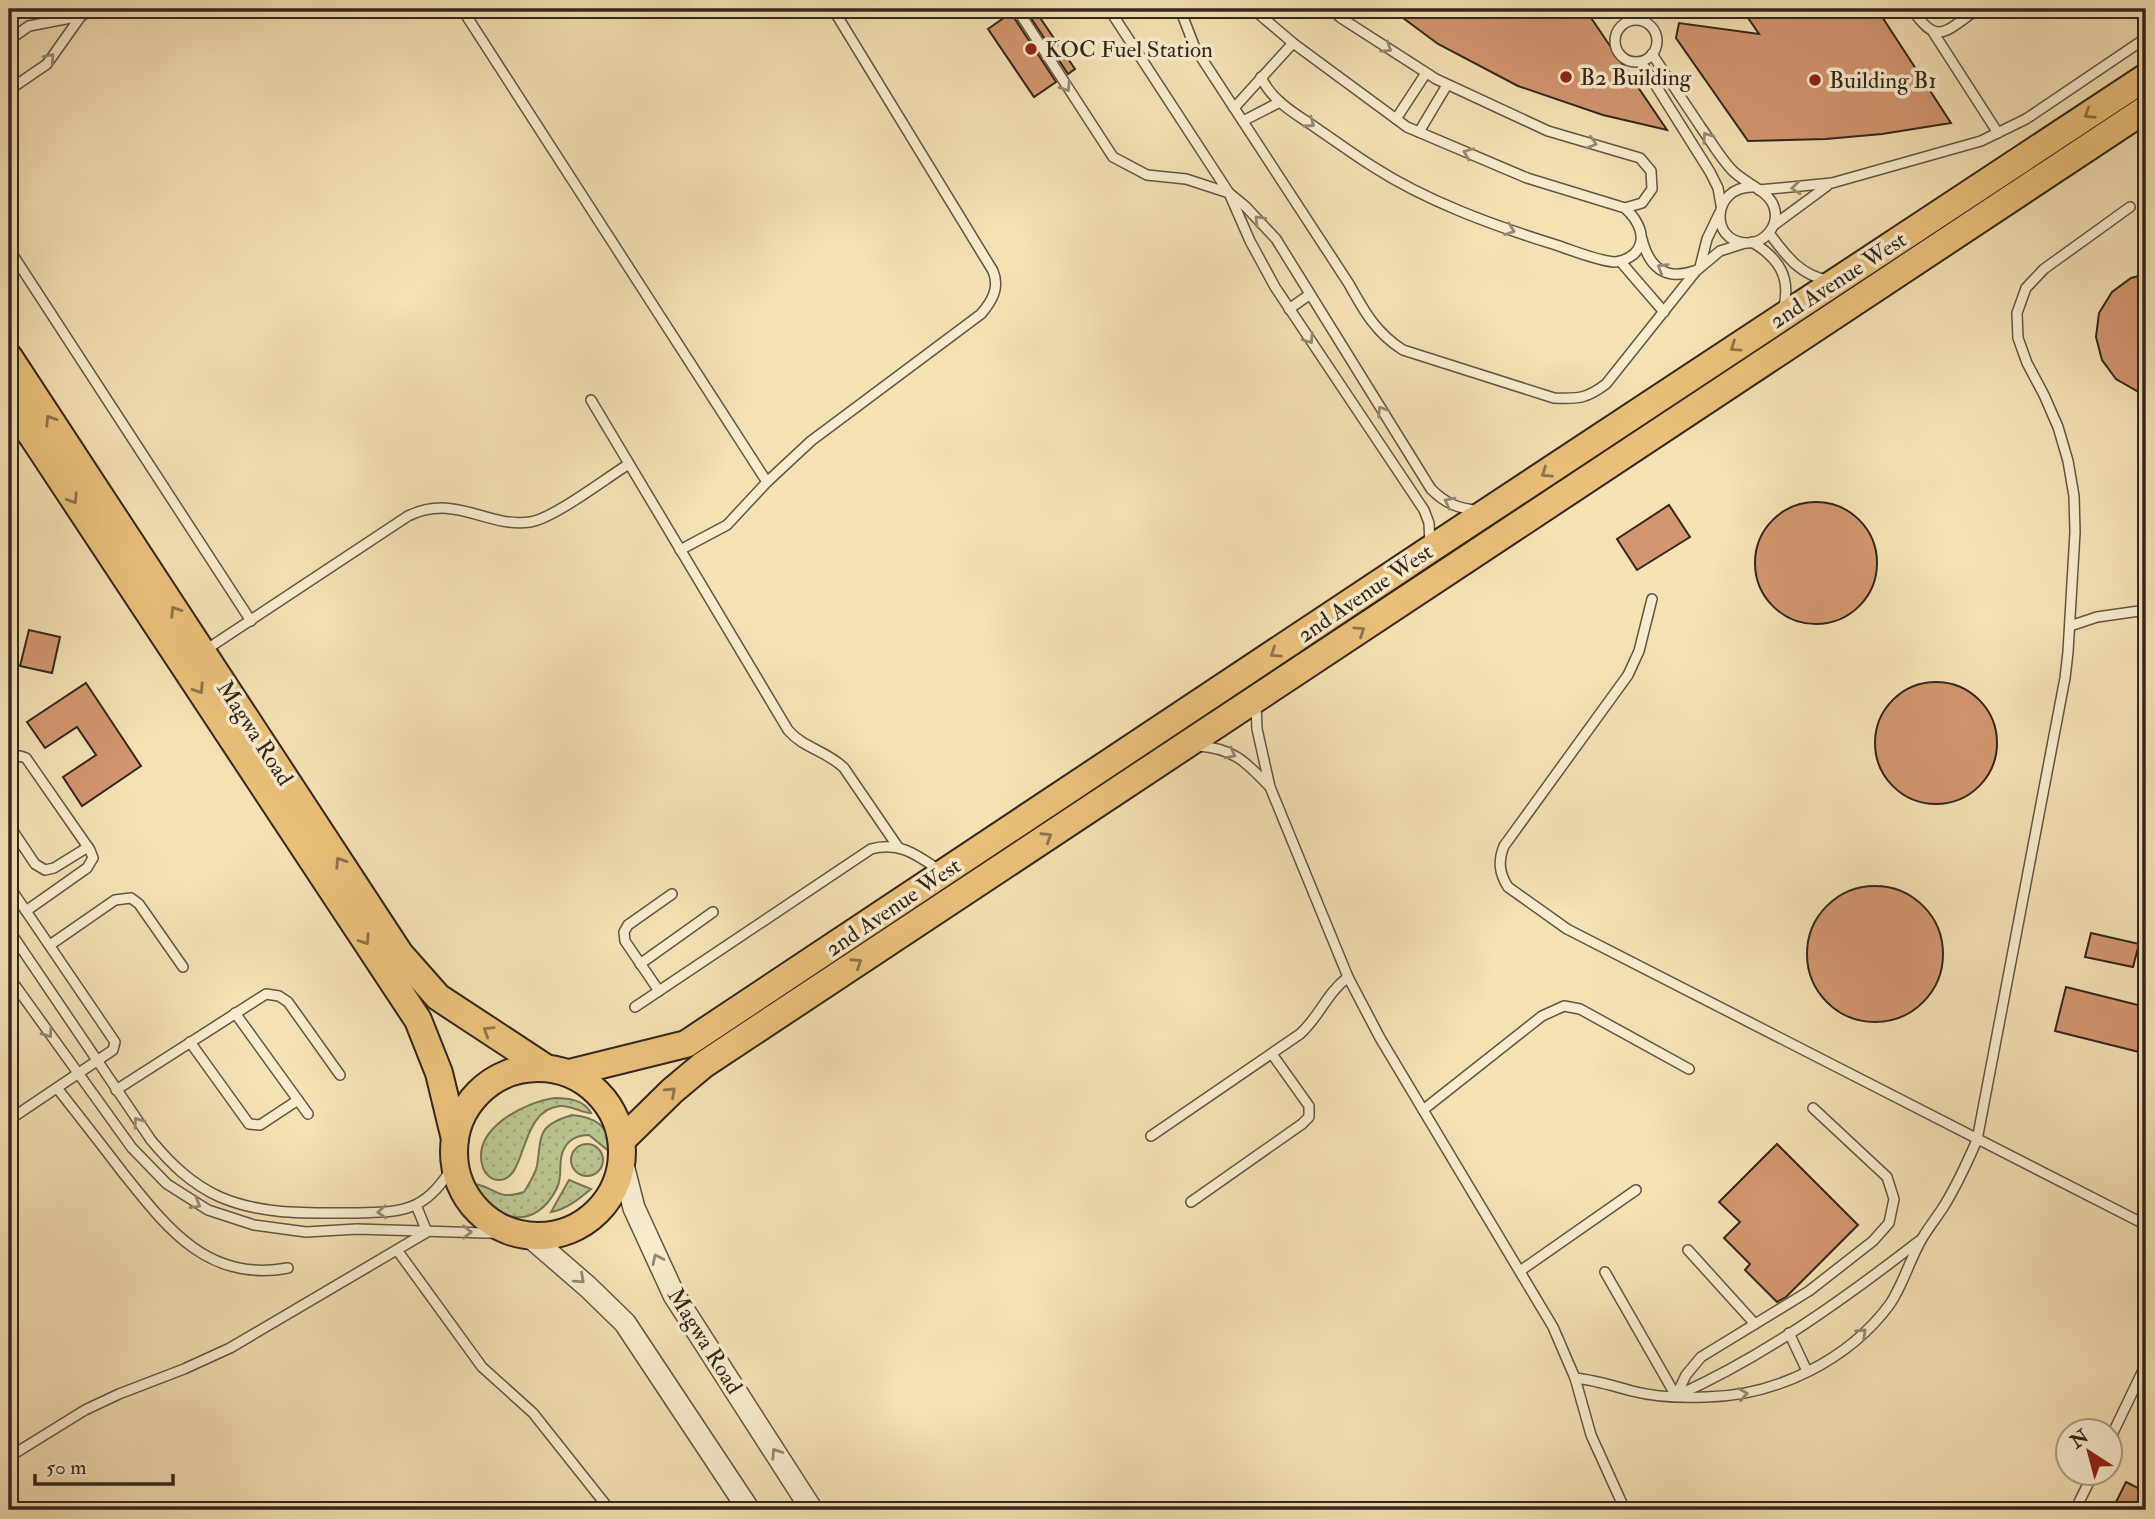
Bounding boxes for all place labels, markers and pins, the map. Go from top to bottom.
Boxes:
place label: KOC Fuel Station [1045,35,1213,64]
marker: KOC Fuel Station [1023,41,1039,57]
place label: B2 Building [1580,63,1692,92]
place label: Building B1 [1829,66,1937,95]
marker: B2 Building [1558,69,1574,85]
marker: Building B1 [1807,72,1823,88]

